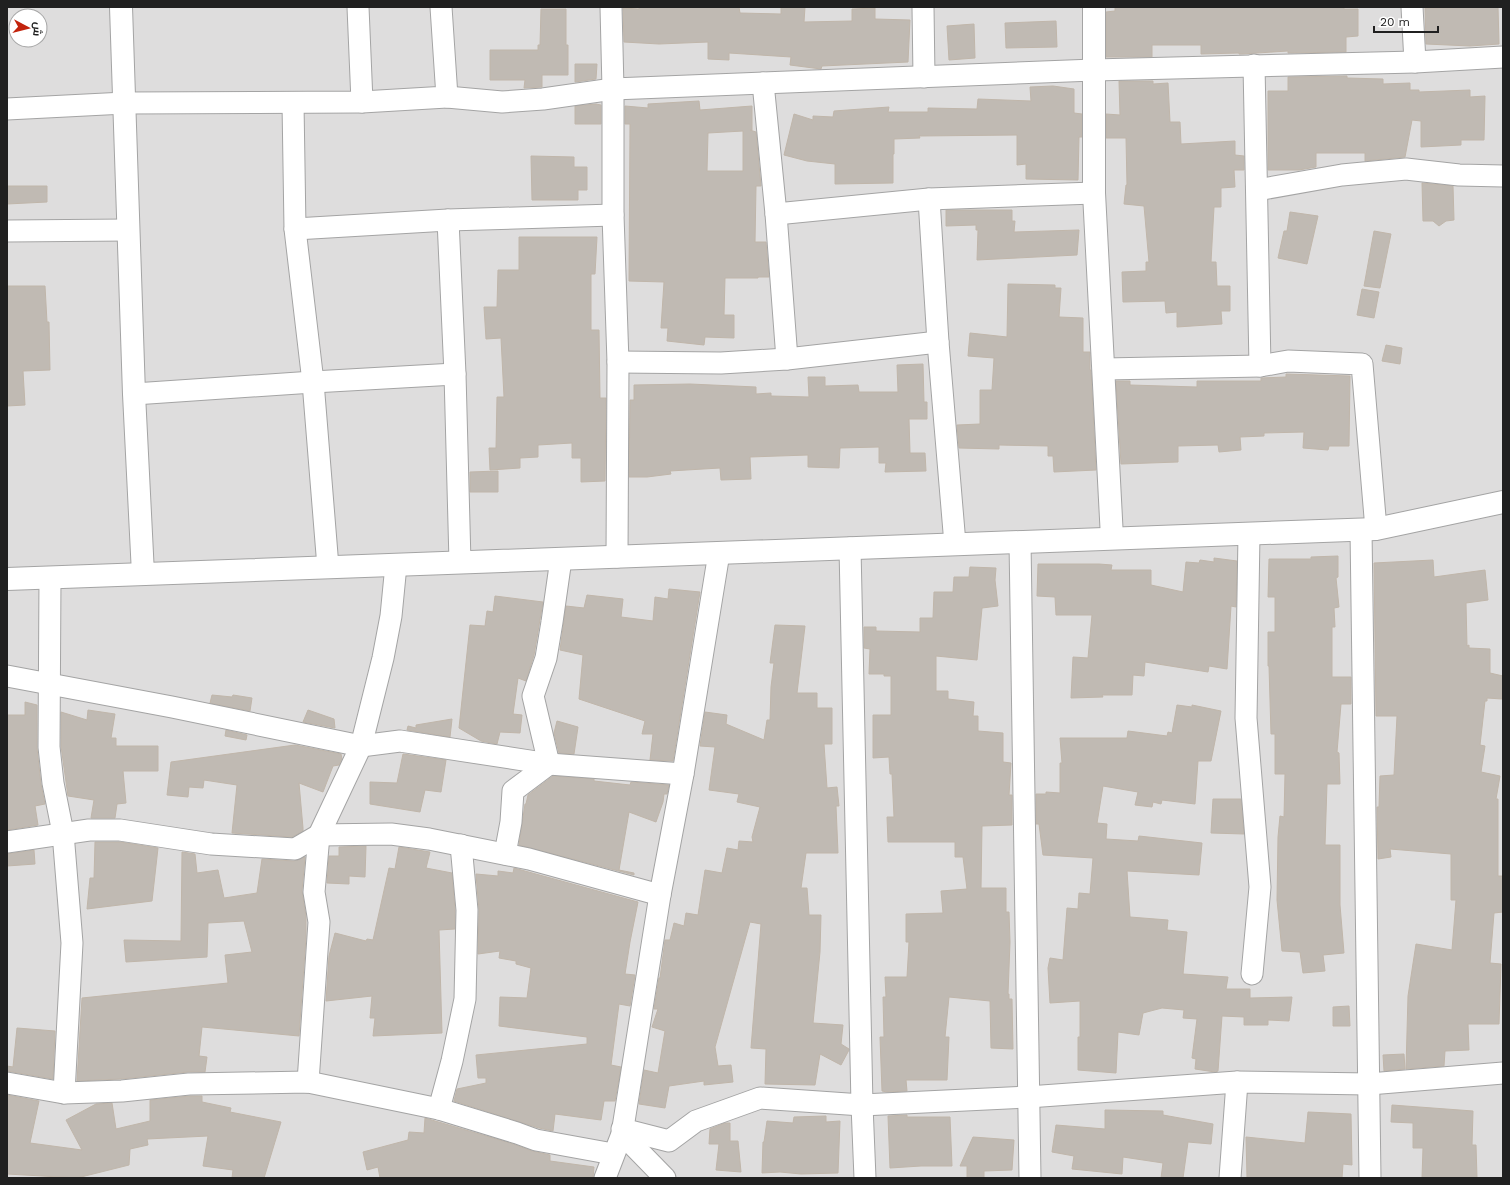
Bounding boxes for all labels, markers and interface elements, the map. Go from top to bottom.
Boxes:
north arrow [8,8,48,48]
scale bar [1374,8,1438,34]
text: 20 m [1380,15,1410,29]
text: ش [30,21,45,37]

